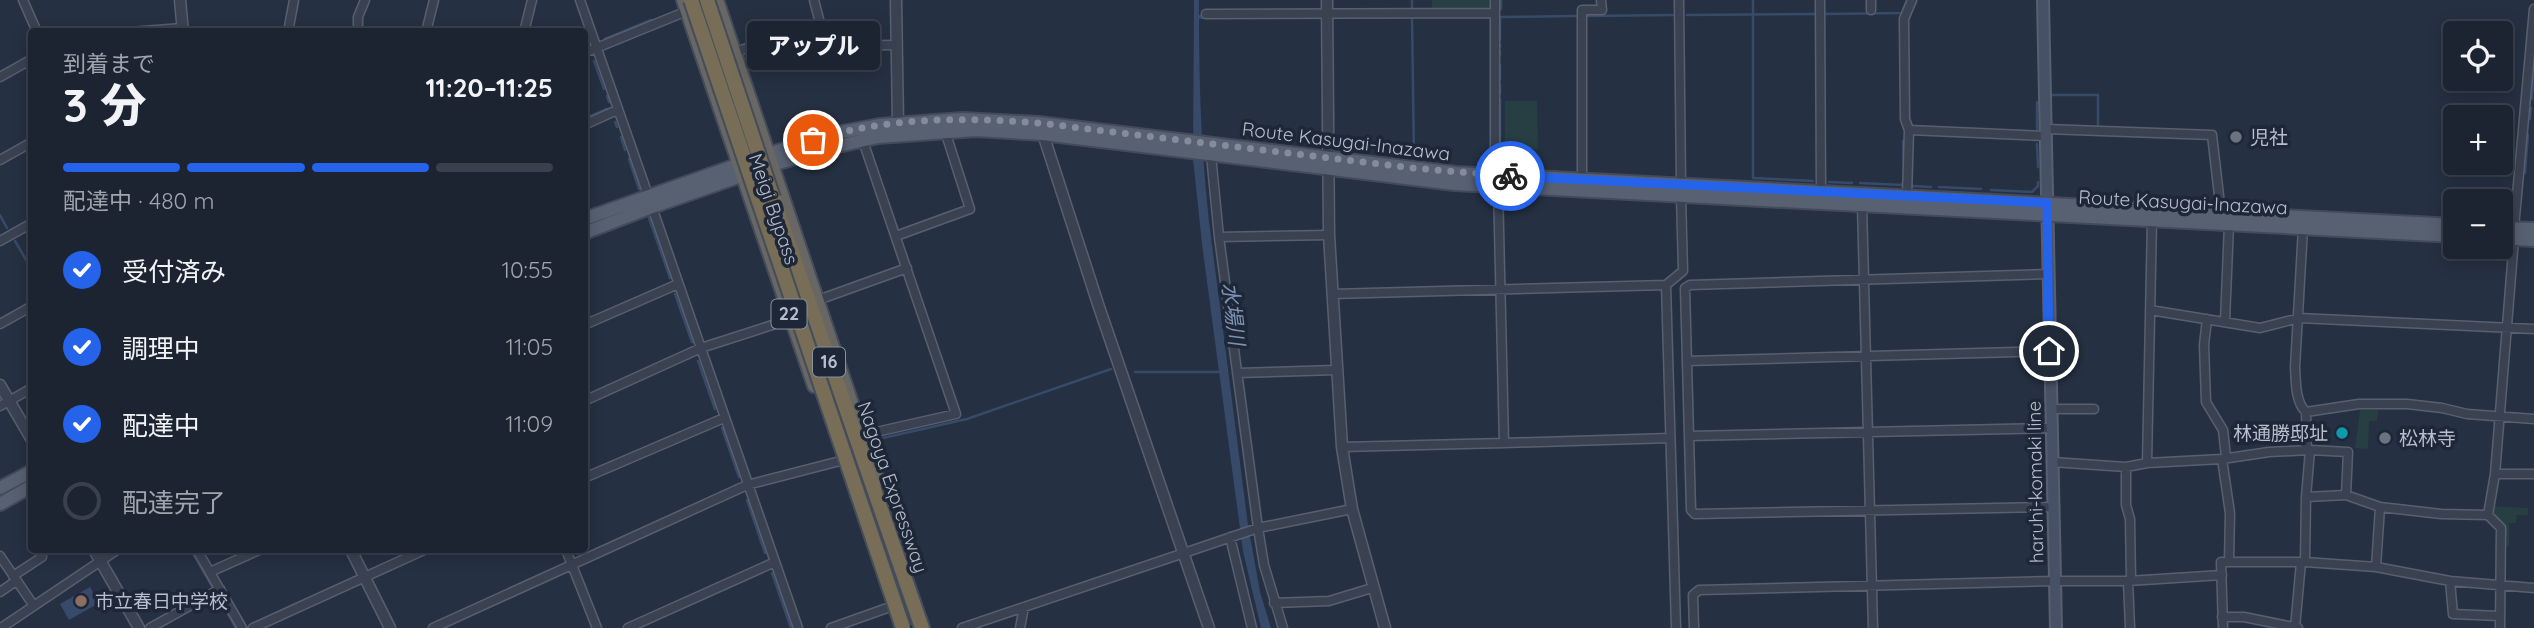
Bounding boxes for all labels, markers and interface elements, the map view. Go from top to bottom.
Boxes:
callout: アップル [746,21,880,70]
map controls [2443,21,2513,259]
button: locate [2443,21,2513,91]
text: アップル [768,31,860,60]
text: 到着まで [63,49,155,78]
text: 11:20–11:25 [425,71,553,104]
text: 3 分 [63,76,147,134]
button: + [2443,105,2513,175]
pin [783,110,843,170]
street label: Route Kasugai-Inazawa [1241,116,1451,166]
icon: bag [794,121,832,159]
place label: 児社 [2250,125,2288,149]
marker: 児社 [2228,129,2244,145]
courier [1475,141,1545,211]
street label: Meigi Bypass [744,150,804,268]
icon: bike [1491,157,1529,195]
street label: Route Kasugai-Inazawa [2078,185,2288,219]
text: 配達中 · 480 m [63,186,215,215]
button: − [2443,189,2513,259]
icon: check [63,251,101,289]
text: 受付済み [122,255,226,288]
text: 10:55 [501,255,553,284]
water label: 水場川 [1217,281,1251,349]
road number: 22 [772,300,806,328]
pin [2019,321,2079,381]
icon: check [63,328,101,366]
text: 調理中 [122,332,200,365]
text: 11:05 [505,332,553,361]
icon: home [2030,332,2068,370]
road number: 16 [813,348,845,376]
street label: Nagoya Expressway [852,398,934,576]
street label: haruhi-komaki line [2022,401,2048,563]
icon: check [63,405,101,443]
text: 配達中 [122,409,200,442]
text: 11:09 [505,409,553,438]
place label: 林通勝邸址 [2233,421,2328,445]
marker: 林通勝邸址 [2334,425,2350,441]
place label: 松林寺 [2399,426,2456,450]
marker: 松林寺 [2377,430,2393,446]
text: 配達完了 [122,486,226,519]
place label: 市立春日中学校 [95,589,228,613]
marker: 市立春日中学校 [73,593,89,609]

